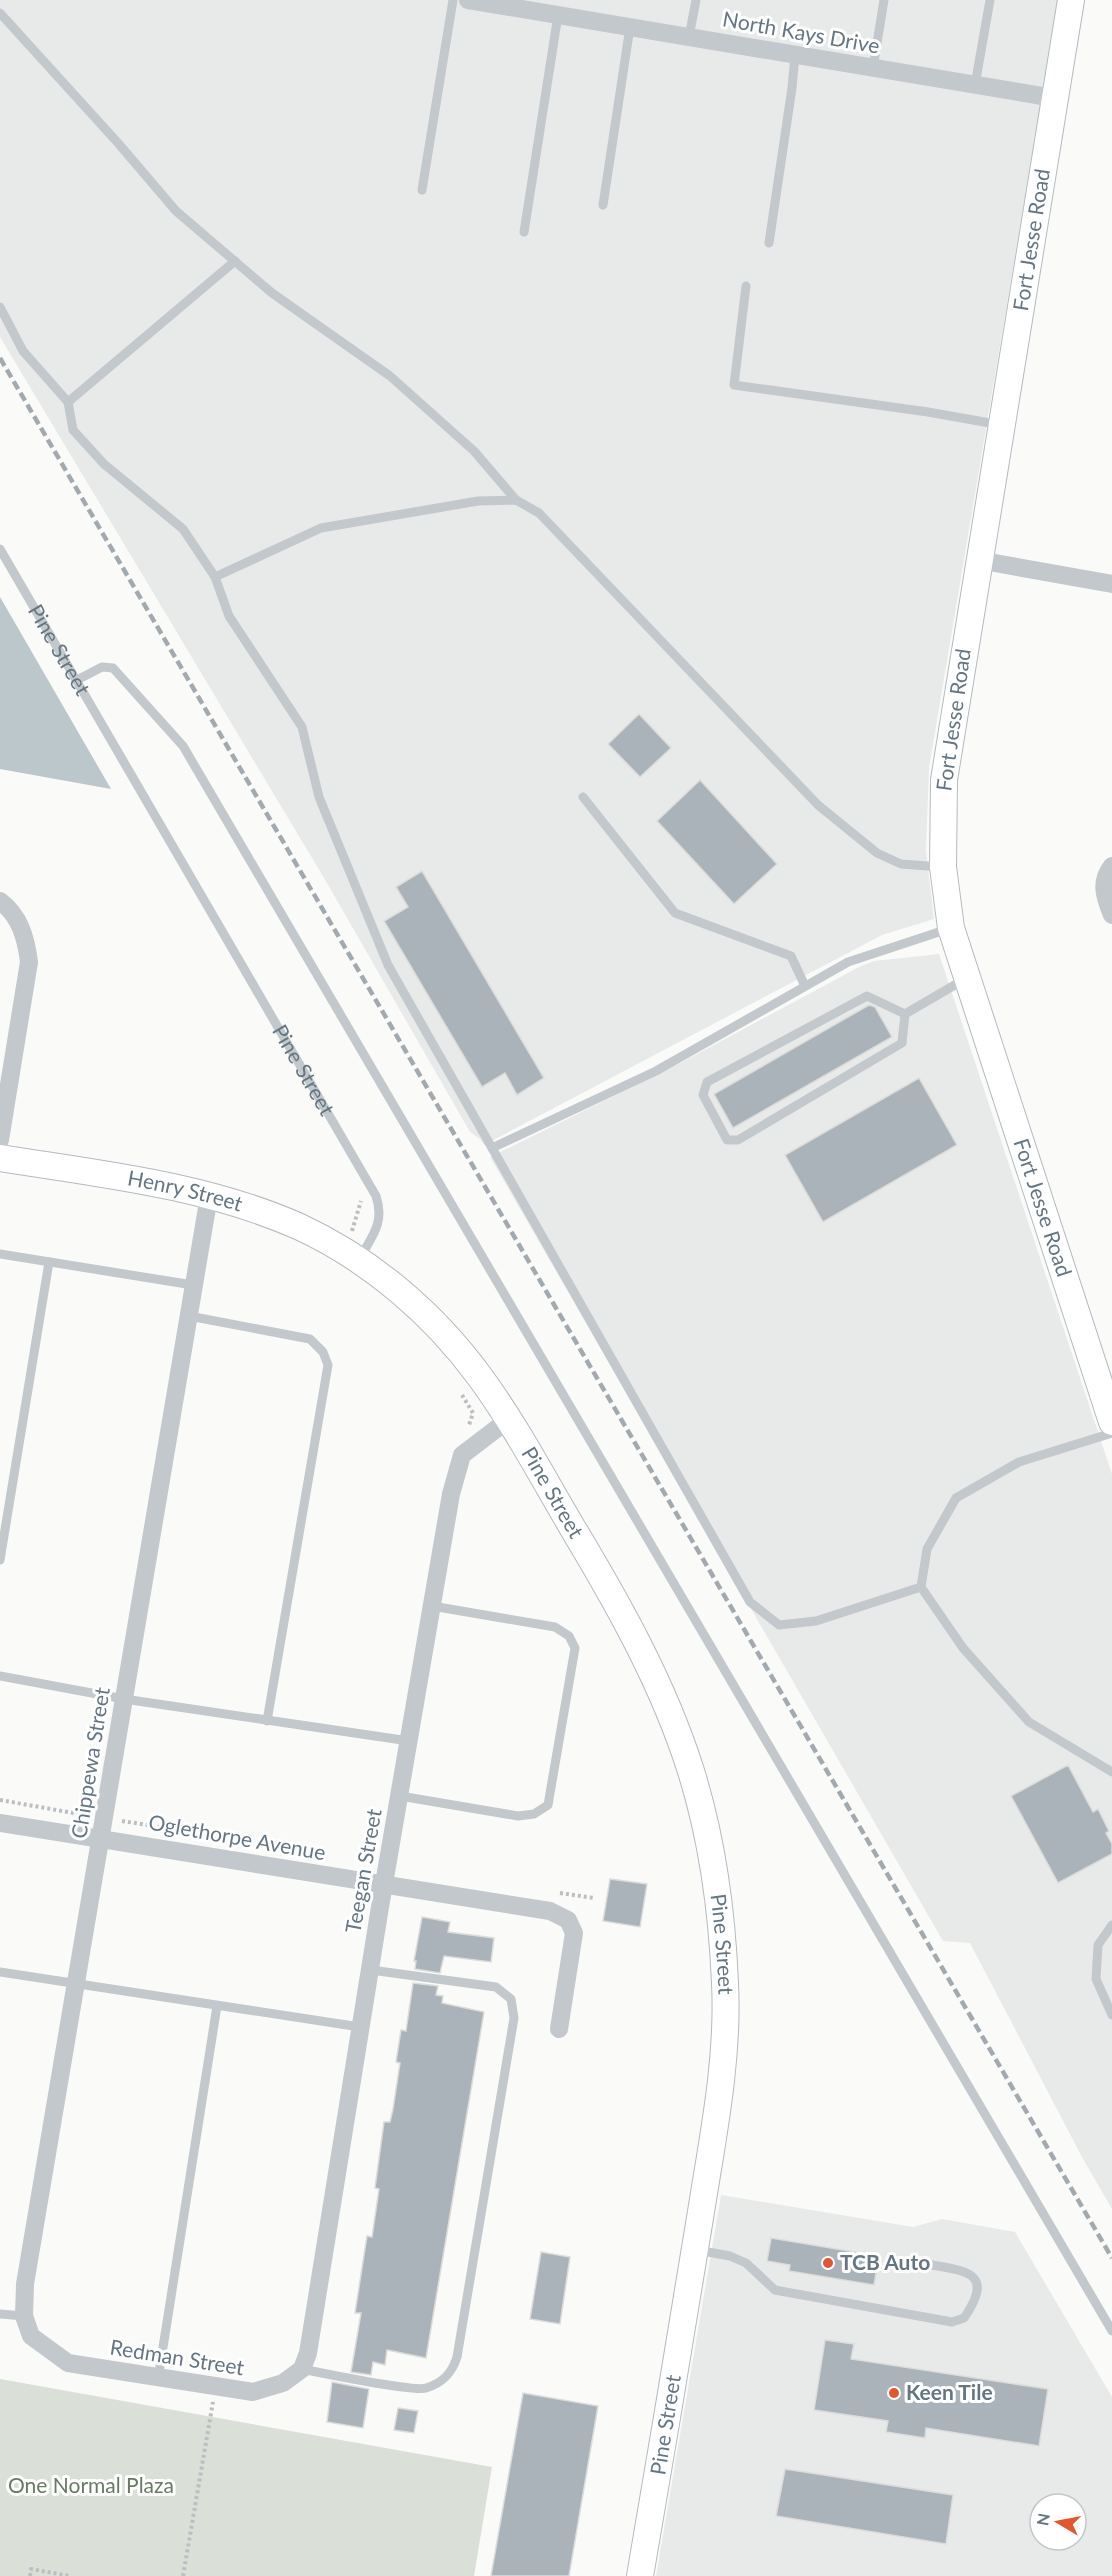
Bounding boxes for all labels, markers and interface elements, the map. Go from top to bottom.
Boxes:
street label: North Kays Drive [721,5,882,58]
street label: Fort Jesse Road [1007,167,1054,313]
street label: Pine Street [24,599,97,700]
street label: Fort Jesse Road [930,647,975,793]
street label: Pine Street [268,1020,341,1120]
street label: Fort Jesse Road [1009,1135,1078,1279]
street label: Henry Street [126,1164,246,1216]
street label: Pine Street [517,1442,590,1542]
street label: Chippewa Street [65,1685,114,1840]
street label: Teegan Street [339,1806,386,1935]
street label: Oglethorpe Avenue [147,1809,328,1864]
street label: Pine Street [707,1892,739,1995]
place label: TCB Auto [840,2249,930,2274]
marker: TCB Auto [821,2256,835,2270]
street label: Redman Street [108,2334,247,2380]
street label: Pine Street [644,2372,685,2477]
place label: Keen Tile [906,2379,993,2404]
marker: Keen Tile [887,2386,901,2400]
park label: One Normal Plaza [8,2472,174,2497]
north arrow [1028,2492,1088,2552]
text: N [1032,2512,1053,2527]

